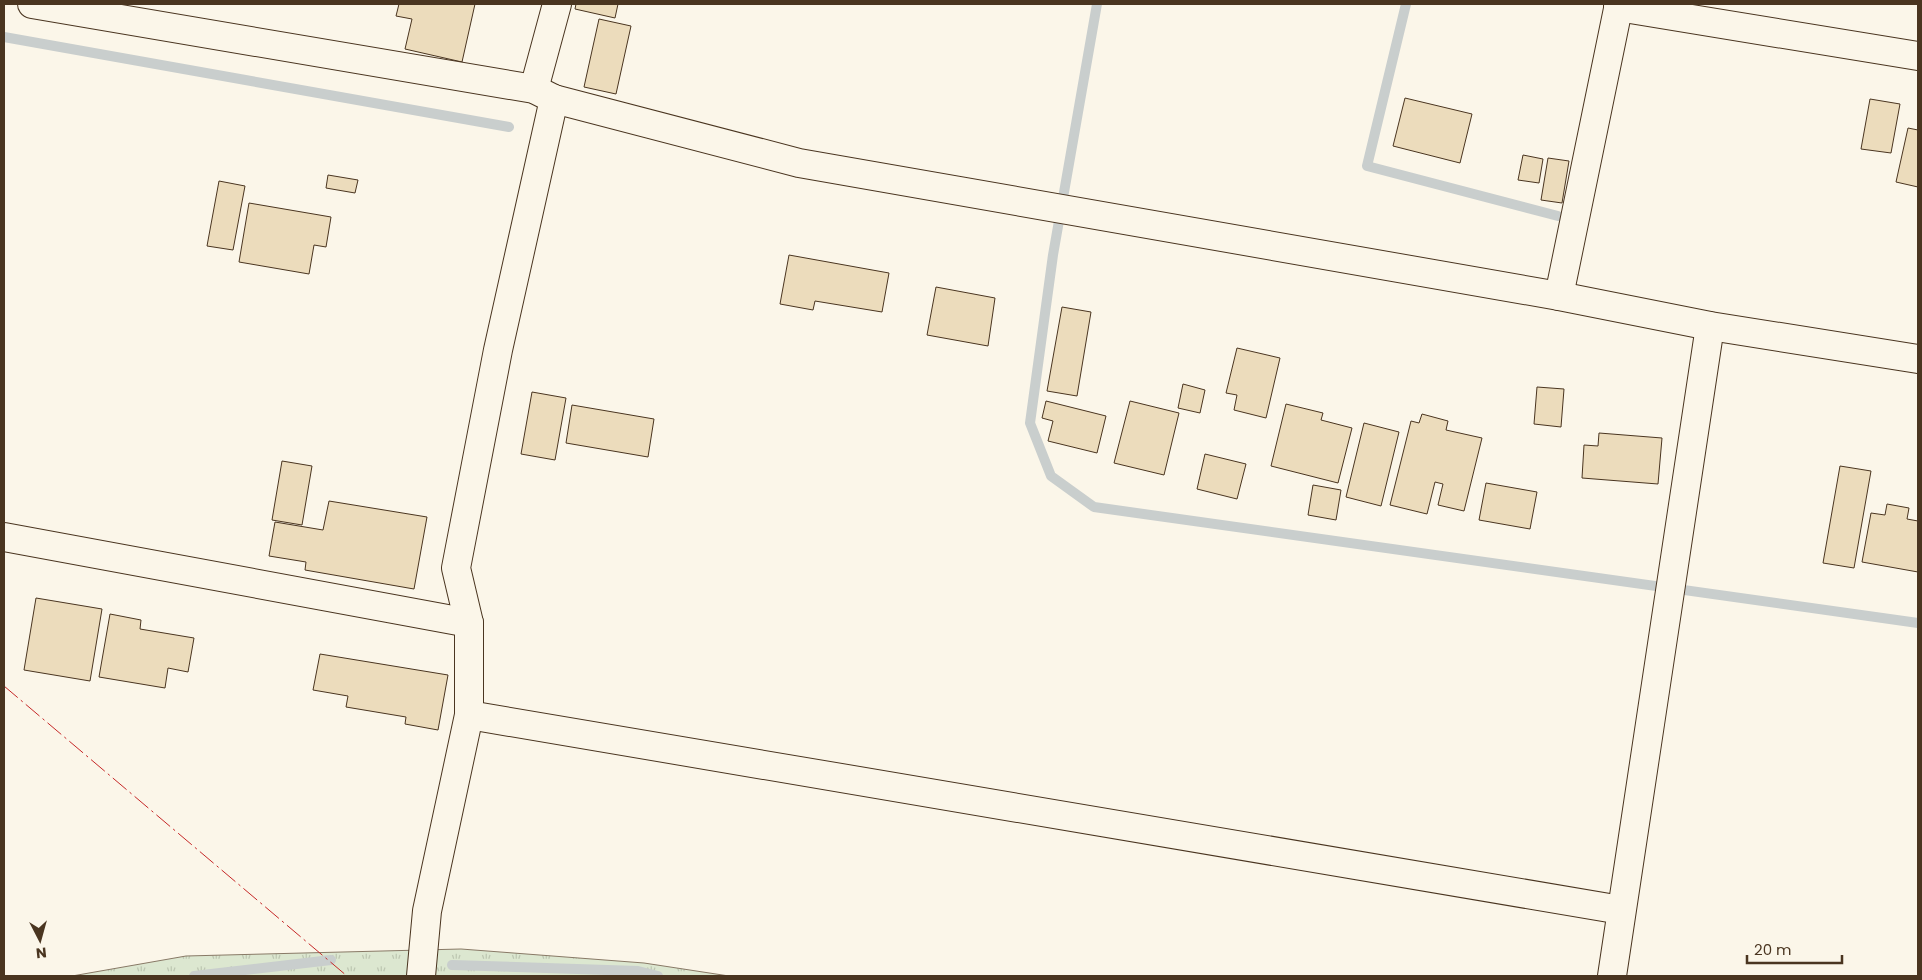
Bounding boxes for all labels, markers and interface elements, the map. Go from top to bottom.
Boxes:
north arrow [15,915,65,965]
scale bar [1747,932,1842,964]
text: 20 m [1754,939,1792,960]
text: N [35,942,48,963]

